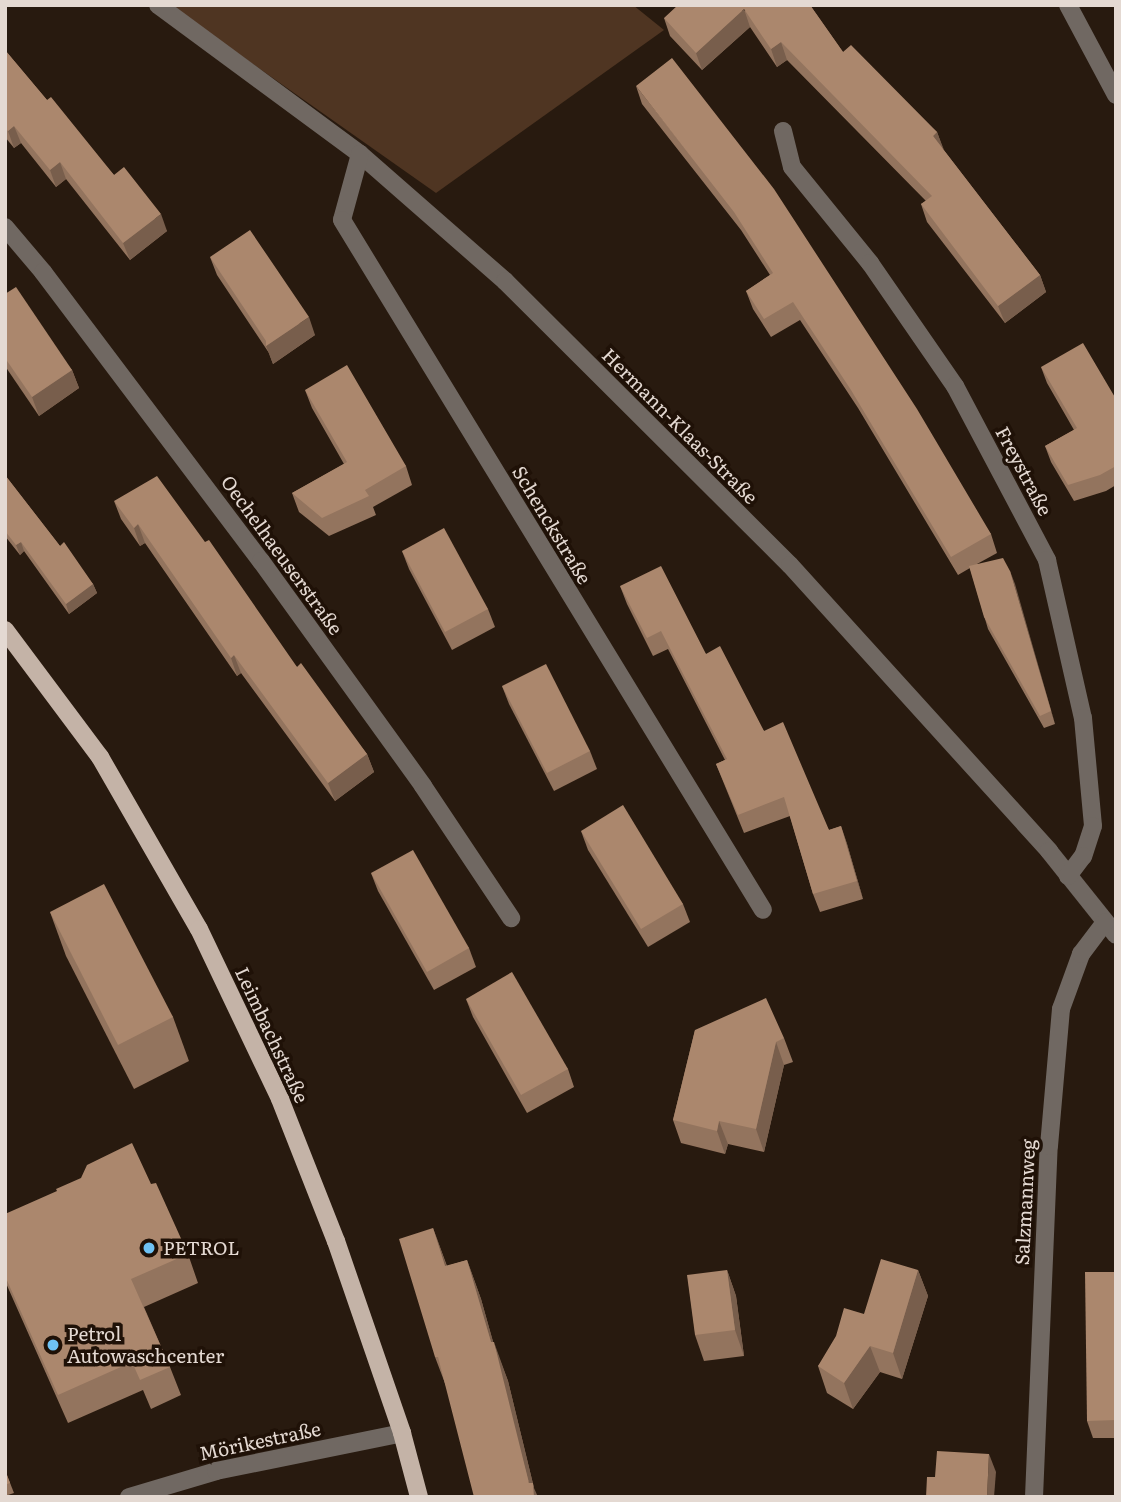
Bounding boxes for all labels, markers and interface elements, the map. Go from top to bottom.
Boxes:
street label: Hermann-Klaas-Straße [597,343,763,509]
street label: Freystraße [991,422,1057,520]
street label: Schenckstraße [508,462,596,588]
street label: Oechelhaeuserstraße [217,471,347,639]
street label: Leimbachstraße [231,963,313,1107]
street label: Salzmannweg [1010,1138,1040,1266]
place label: PETROL [163,1237,240,1259]
marker: PETROL [141,1240,157,1256]
place label: Petrol Autowaschcenter [67,1323,224,1367]
marker: Petrol Autowaschcenter [45,1337,61,1353]
street label: Mörikestraße [197,1417,323,1465]

